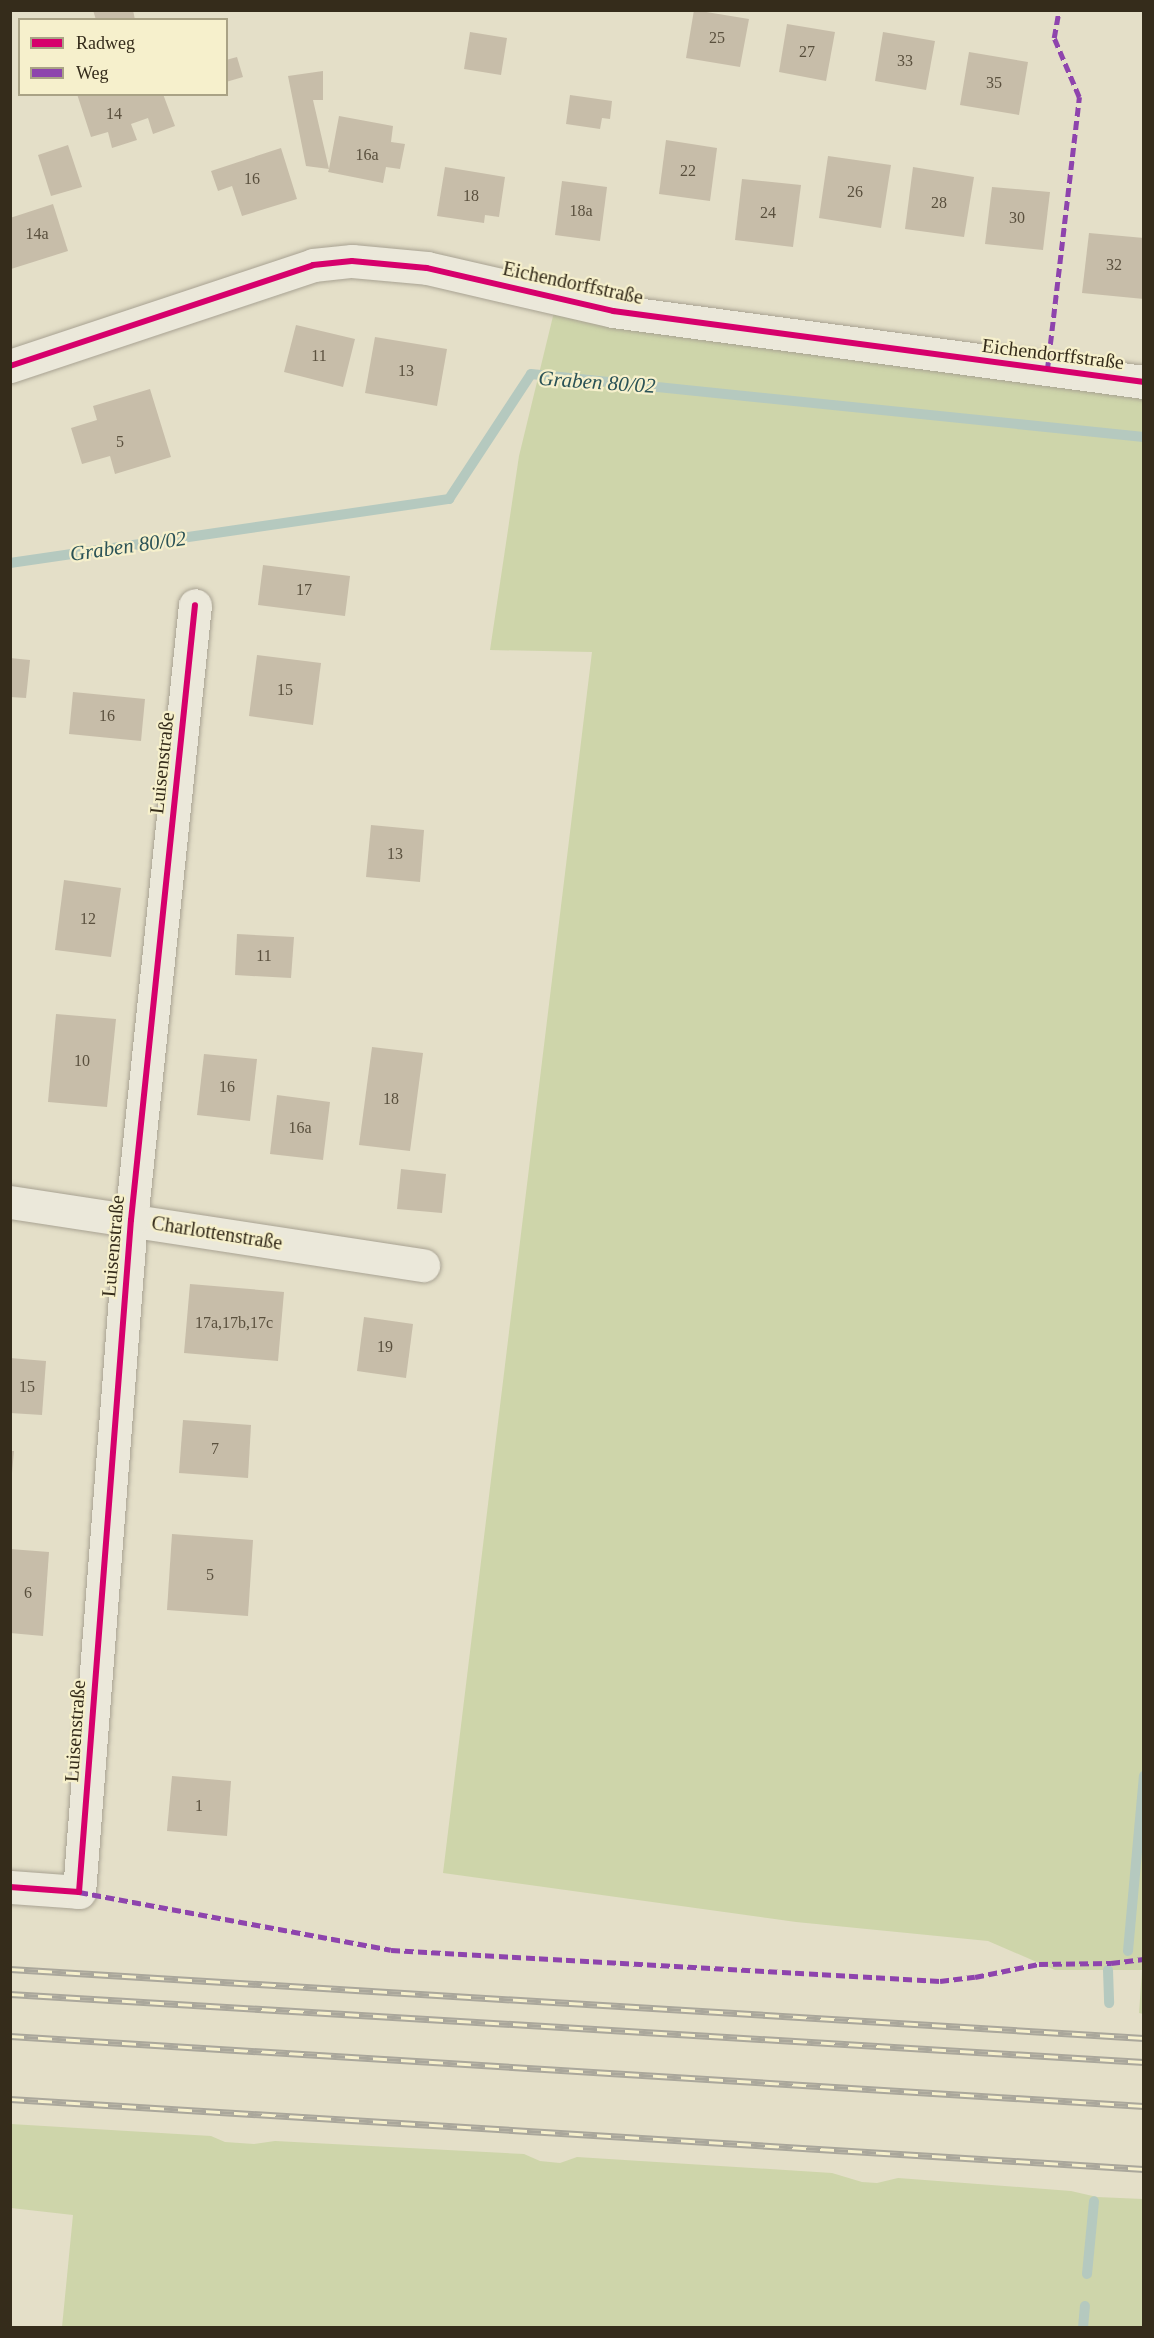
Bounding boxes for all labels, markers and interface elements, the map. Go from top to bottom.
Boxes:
legend [18,18,228,96]
house number: 25 [709,28,725,48]
text: Radweg [76,33,135,53]
house number: 27 [799,42,815,62]
house number: 33 [897,51,913,71]
text: Weg [76,63,109,83]
house number: 35 [986,73,1002,93]
house number: 14 [106,104,122,124]
house number: 16a [355,145,379,165]
house number: 22 [680,161,696,181]
house number: 16 [244,169,260,189]
house number: 26 [847,182,863,202]
house number: 18 [463,186,479,206]
house number: 28 [931,193,947,213]
house number: 18a [569,201,593,221]
house number: 24 [760,203,776,223]
house number: 30 [1009,208,1025,228]
house number: 14a [25,224,49,244]
house number: 32 [1106,255,1122,275]
street label: Eichendorffstraße [501,256,645,310]
street label: Eichendorffstraße [981,333,1125,375]
house number: 11 [311,346,327,366]
house number: 13 [398,361,414,381]
water label: Graben 80/02 [538,365,656,399]
house number: 5 [116,432,124,452]
water label: Graben 80/02 [68,525,188,567]
house number: 17 [296,580,312,600]
house number: 15 [277,680,293,700]
house number: 16 [99,706,115,726]
street label: Luisenstraße [145,711,179,815]
house number: 13 [387,844,403,864]
house number: 12 [80,909,96,929]
house number: 11 [256,946,272,966]
house number: 10 [74,1051,90,1071]
house number: 16 [219,1077,235,1097]
house number: 18 [383,1089,399,1109]
house number: 16a [288,1118,312,1138]
street label: Luisenstraße [97,1194,129,1298]
street label: Charlottenstraße [150,1211,284,1255]
house number: 17a,17b,17c [195,1313,273,1333]
house number: 19 [377,1337,393,1357]
house number: 15 [19,1377,35,1397]
house number: 7 [211,1439,219,1459]
house number: 5 [206,1565,214,1585]
house number: 6 [24,1583,32,1603]
street label: Luisenstraße [59,1679,91,1783]
house number: 1 [195,1796,203,1816]

